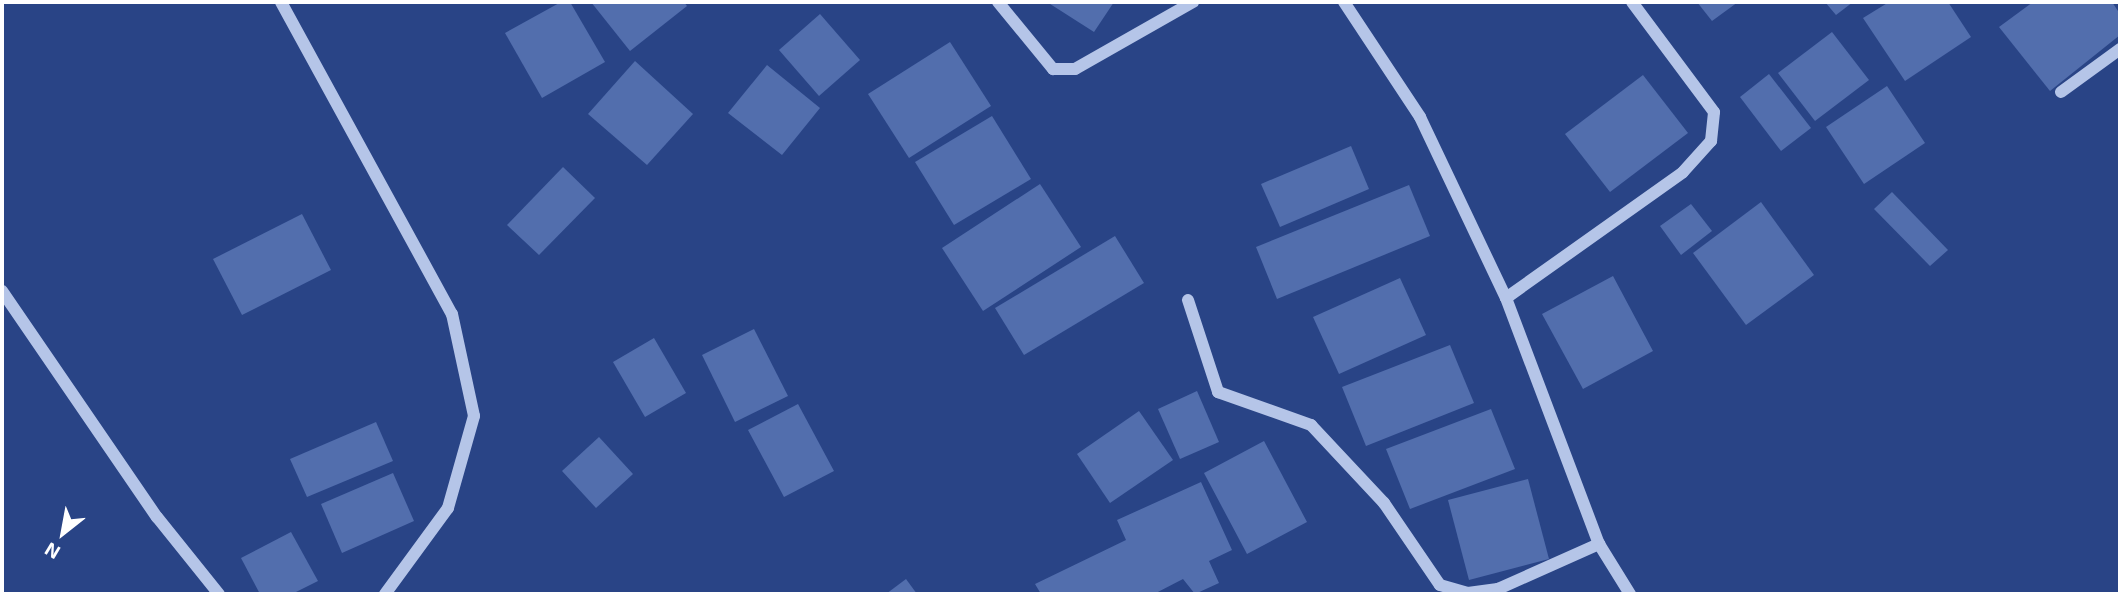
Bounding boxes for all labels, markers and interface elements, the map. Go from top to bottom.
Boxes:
north arrow [28,498,98,568]
text: N [40,538,64,565]

